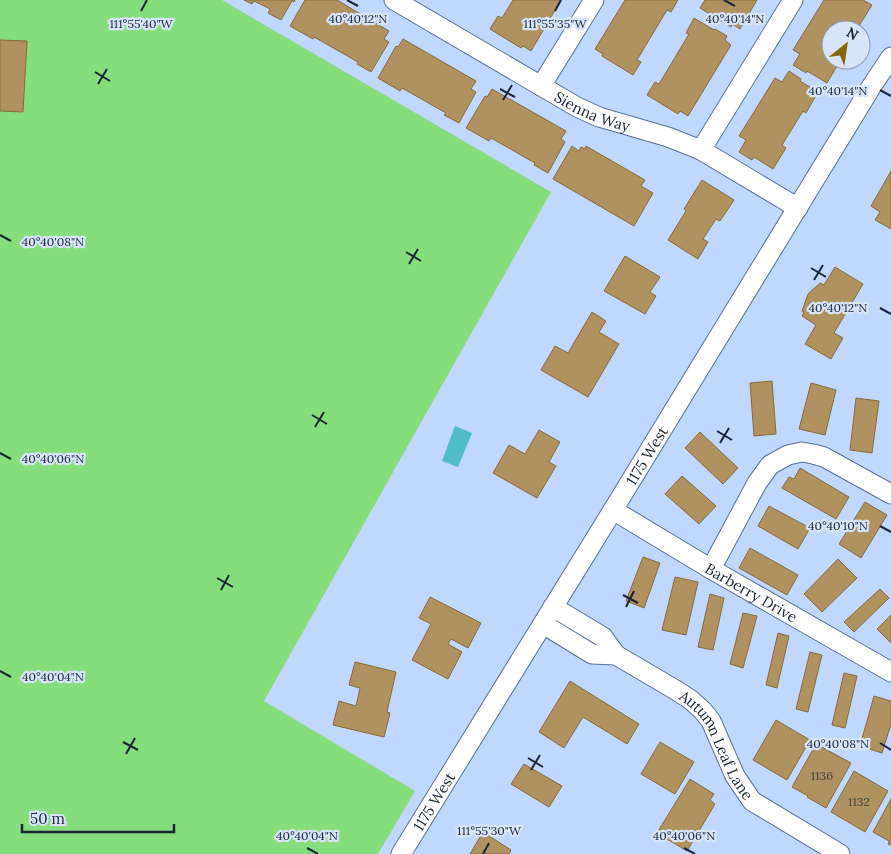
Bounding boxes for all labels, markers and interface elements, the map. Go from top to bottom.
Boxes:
text: 40°40'12"N [329,11,388,26]
text: 40°40'14"N [706,11,764,26]
text: 111°55'40"W [109,16,174,31]
text: 111°55'35"W [524,16,587,31]
north arrow [821,20,871,70]
text: N [843,23,862,44]
text: 40°40'14"N [809,83,867,98]
street label: Sienna Way [551,87,633,135]
text: 40°40'08"N [22,234,84,249]
text: 40°40'12"N [809,300,868,315]
street label: 1175 West [621,422,672,488]
text: 40°40'06"N [22,451,84,466]
text: 40°40'10"N [808,518,868,533]
street label: Barberry Drive [702,558,801,626]
text: 40°40'04"N [22,669,84,684]
street label: Autumn Leaf Lane [675,685,758,803]
text: 40°40'08"N [807,736,869,751]
street label: 1175 West [408,768,459,834]
house number: 1136 [811,768,833,783]
house number: 1132 [848,794,870,809]
scale bar [22,802,175,834]
text: 50 m [30,809,65,828]
text: 111°55'30"W [457,823,522,838]
text: 40°40'04"N [276,828,338,843]
text: 40°40'06"N [653,828,715,843]

